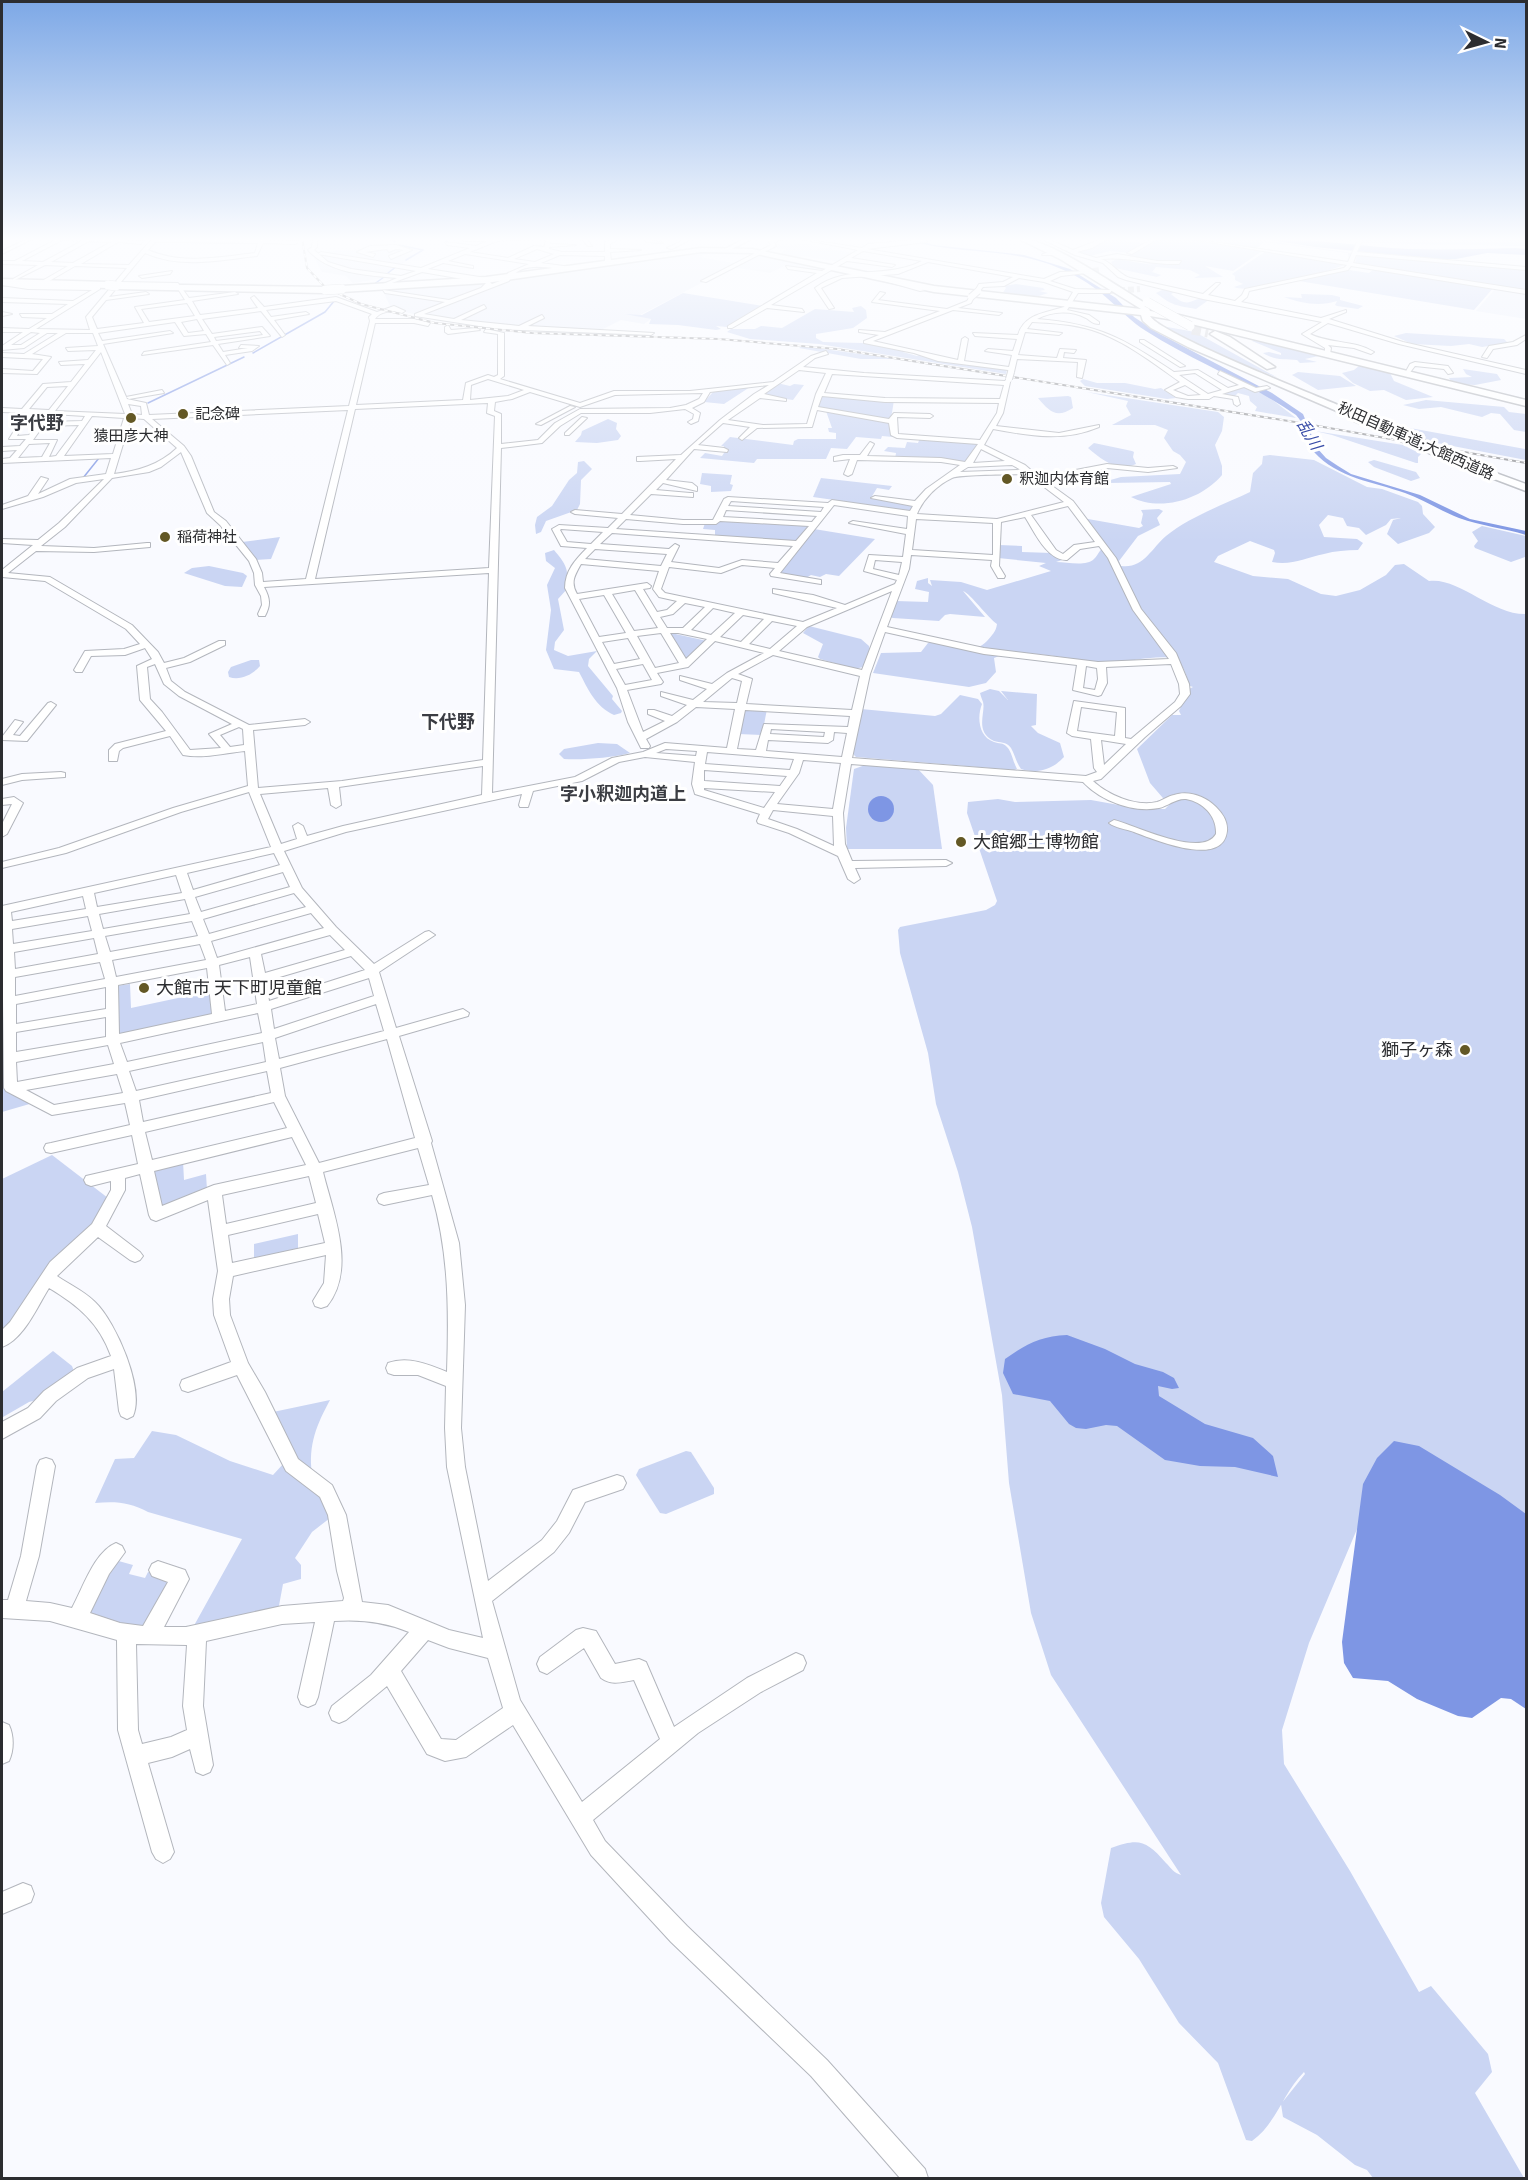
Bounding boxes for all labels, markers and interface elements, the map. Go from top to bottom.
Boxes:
north arrow [1456,12,1516,72]
text: N [1489,37,1510,50]
street label: 秋田自動車道;大館西道路 [1335,398,1497,484]
place label: 記念碑 [195,405,240,423]
marker: 記念碑 [176,407,190,421]
marker: 猿田彦大神 [124,411,138,425]
district label: 字代野 [10,412,64,434]
water label: 乱川 [1292,416,1327,456]
place label: 猿田彦大神 [93,427,169,445]
place label: 釈迦内体育館 [1019,470,1109,488]
marker: 釈迦内体育館 [1000,472,1014,486]
place label: 稲荷神社 [177,528,237,546]
marker: 稲荷神社 [158,530,172,544]
district label: 下代野 [421,711,475,733]
district label: 字小釈迦内道上 [560,783,686,805]
place label: 大館郷土博物館 [973,831,1099,853]
marker: 大館郷土博物館 [954,835,968,849]
place label: 大館市 天下町児童館 [156,977,322,999]
marker: 大館市 天下町児童館 [137,981,151,995]
place label: 獅子ヶ森 [1381,1039,1453,1061]
marker: 獅子ヶ森 [1458,1043,1472,1057]

